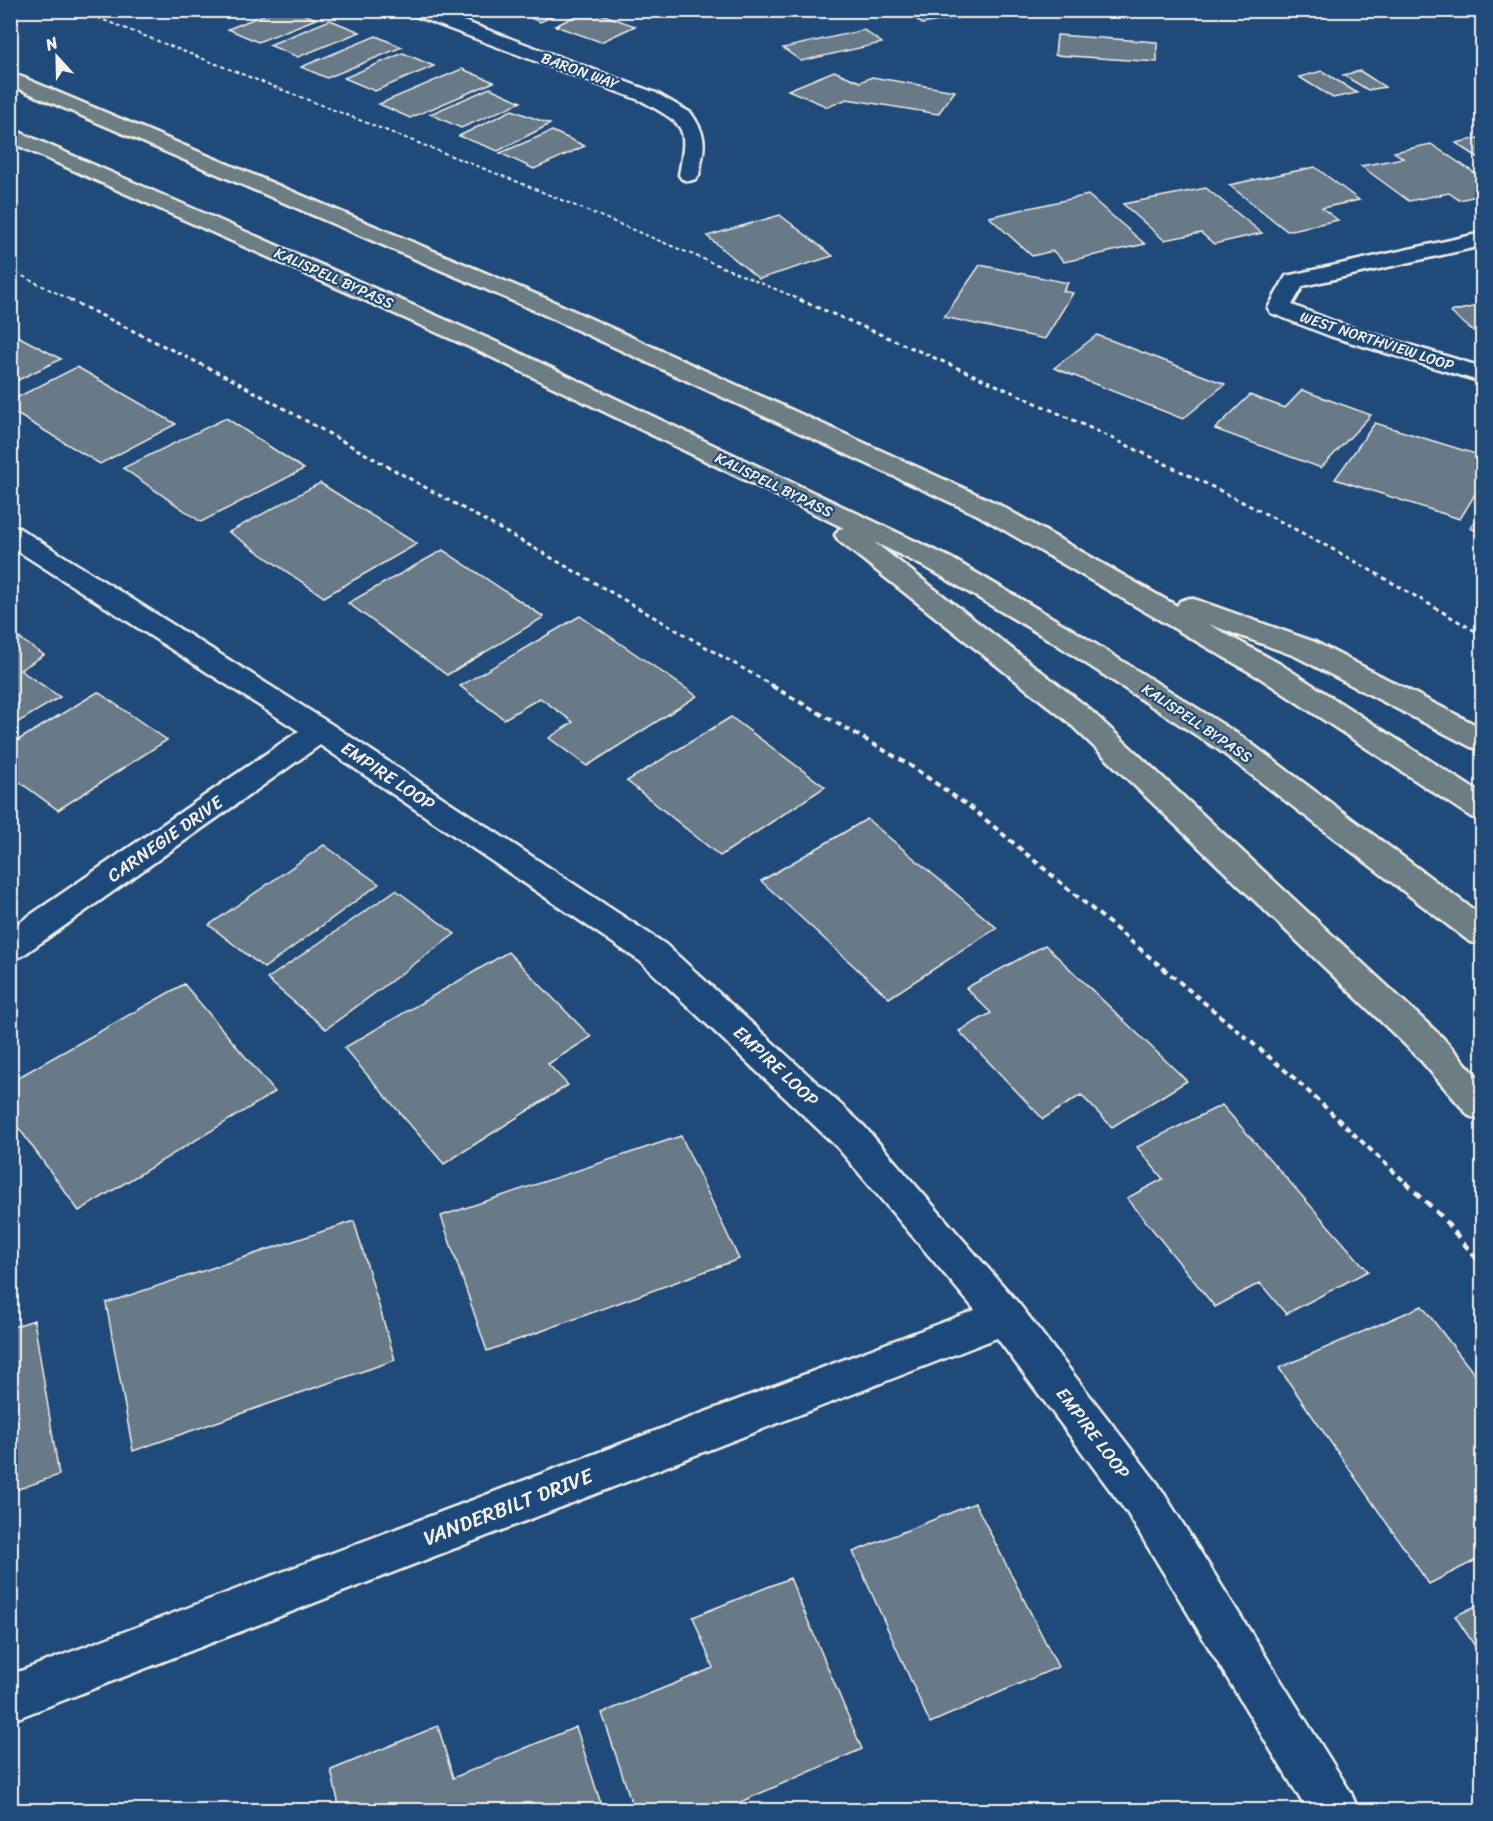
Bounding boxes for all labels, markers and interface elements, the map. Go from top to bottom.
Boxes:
north arrow [27,27,87,87]
text: N [40,28,63,59]
street label: BARON WAY [537,45,623,97]
street label: KALISPELL BYPASS [270,240,399,316]
street label: WEST NORTHVIEW LOOP [1296,304,1458,378]
street label: KALISPELL BYPASS [710,445,838,525]
street label: KALISPELL BYPASS [1136,676,1258,770]
street label: EMPIRE LOOP [334,732,442,820]
street label: CARNEGIE DRIVE [100,786,231,891]
street label: EMPIRE LOOP [725,1017,827,1115]
street label: EMPIRE LOOP [1048,1380,1139,1486]
street label: VANDERBILT DRIVE [418,1457,600,1557]

